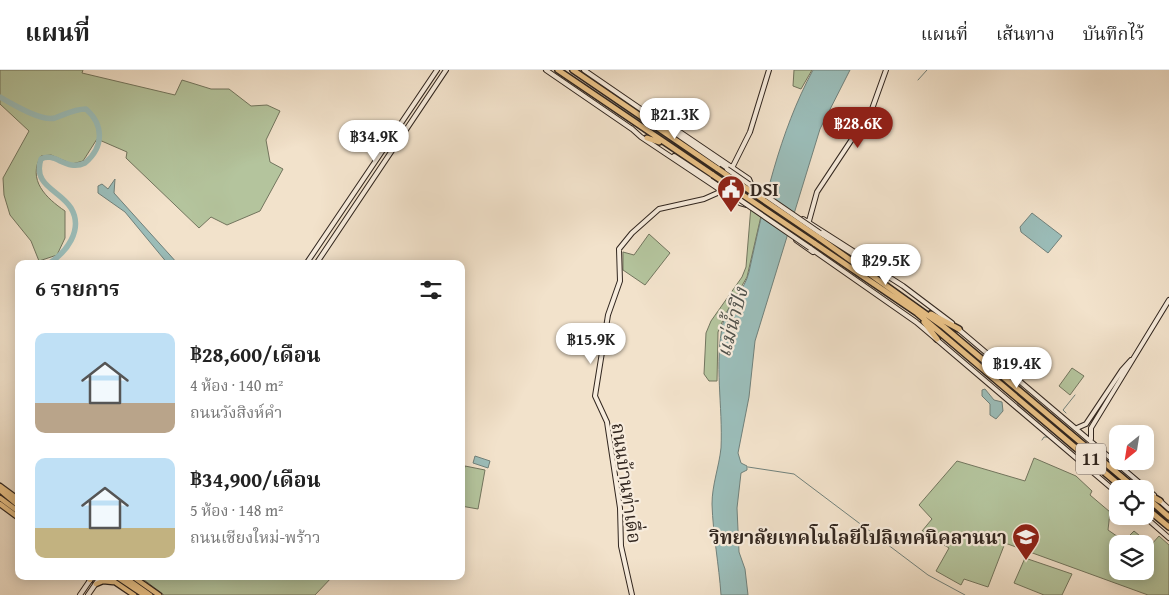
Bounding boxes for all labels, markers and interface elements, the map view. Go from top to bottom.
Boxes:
text: แผนที่ [25,15,90,50]
text: แผนที่ [921,20,968,47]
text: เส้นทาง [996,20,1055,47]
text: บันทึกไว้ [1083,20,1144,47]
pin: ฿21.3K [634,98,716,140]
text: ฿21.3K [651,102,699,126]
pin: ฿28.6K [817,106,899,149]
text: ฿28.6K [834,111,882,135]
pin: ฿34.9K [333,119,415,162]
text: ฿34.9K [350,124,398,148]
public building icon: DSI [716,174,746,213]
place label: DSI [750,175,779,203]
pin: ฿29.5K [845,244,927,286]
text: ฿29.5K [862,248,910,272]
text: 6 รายการ [35,273,120,304]
icon: filters [417,276,445,304]
water label: แม่น้ำปิง [708,283,755,360]
pin: ฿15.9K [550,322,632,365]
text: ฿15.9K [567,327,615,351]
text: ฿28,600/เดือน [190,339,321,370]
pin: ฿19.4K [976,346,1058,389]
text: ฿19.4K [993,351,1041,375]
icon: home [75,353,135,413]
text: 4 ห้อง · 140 m² [190,373,283,397]
text: ถนนวังสิงห์คำ [190,400,282,424]
street label: ถนนบ้านท่าเดื่อ [605,421,649,545]
north arrow [1109,425,1154,470]
map controls [1109,425,1154,580]
road number: 11 [1076,444,1106,474]
text: ฿34,900/เดือน [190,464,321,495]
icon: home [75,478,135,538]
button: locate [1109,480,1154,525]
text: 5 ห้อง · 148 m² [190,498,283,522]
school or university icon: วิทยาลัยเทคโนโลยีโปลิเทคนิคลานนา [1011,522,1041,561]
place label: วิทยาลัยเทคโนโลยีโปลิเทคนิคลานนา [709,523,1007,551]
text: ถนนเชียงใหม่-พร้าว [190,525,321,549]
button: layers [1109,535,1154,580]

